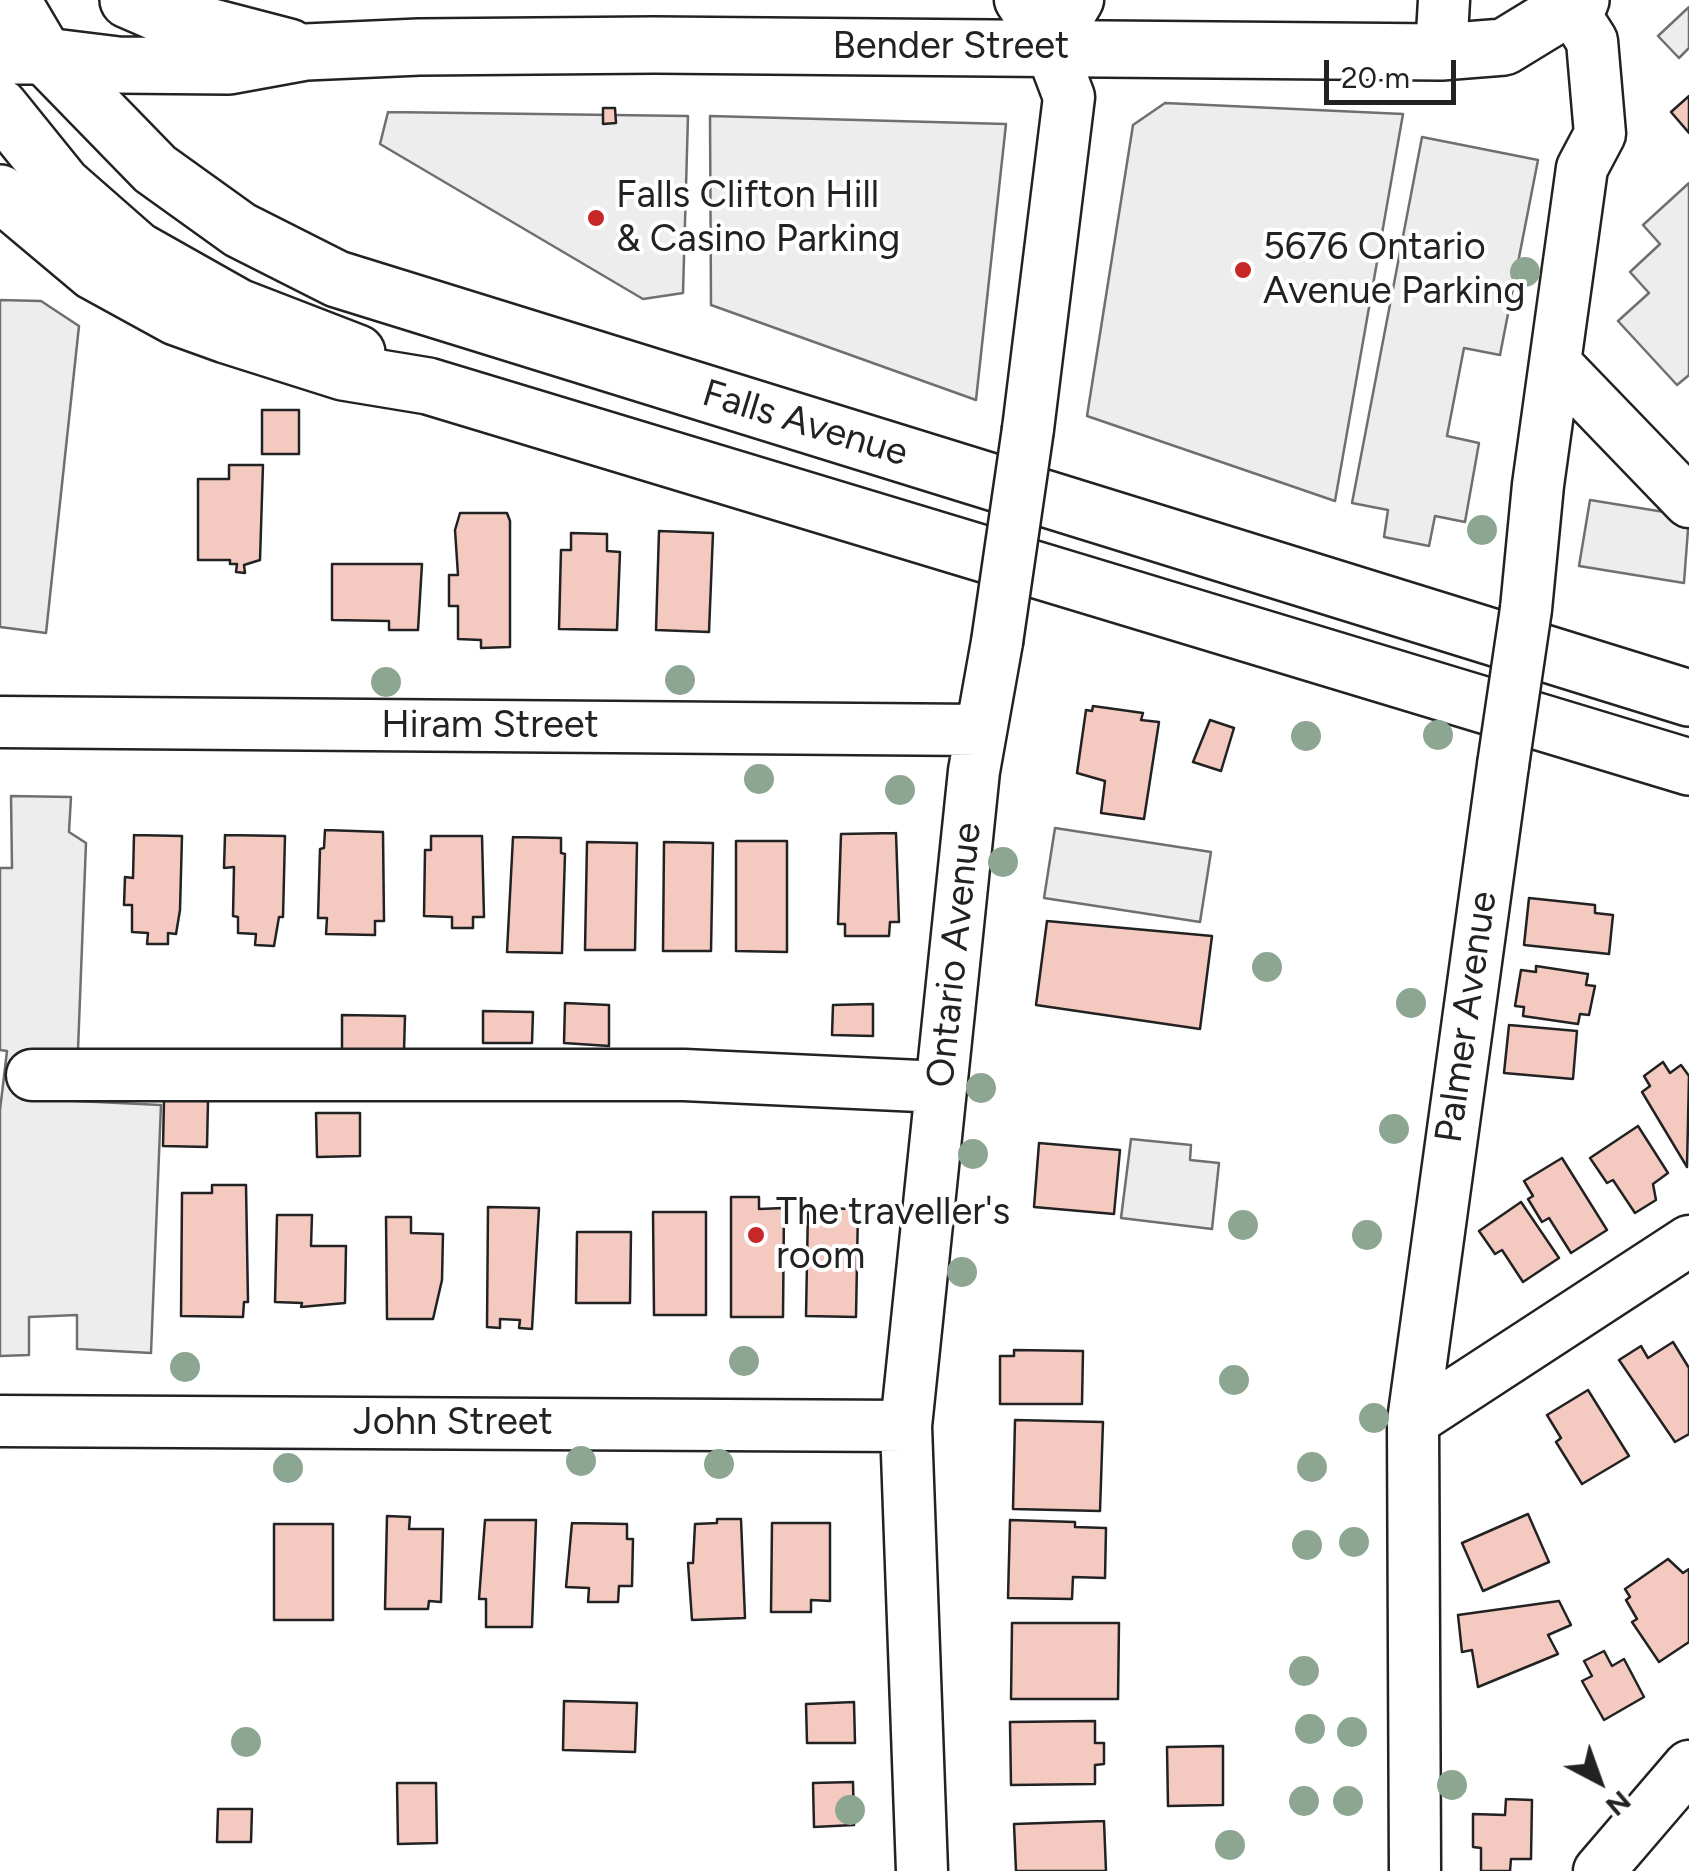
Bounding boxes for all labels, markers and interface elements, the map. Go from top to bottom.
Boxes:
street label: Bender Street [833,24,1069,70]
scale bar [1329,40,1462,102]
text: 20 m [1341,59,1410,96]
place label: Falls Clifton Hill & Casino Parking [616,173,900,262]
marker: Falls Clifton Hill & Casino Parking [585,207,607,229]
place label: 5676 Ontario Avenue Parking [1263,225,1525,314]
marker: 5676 Ontario Avenue Parking [1232,259,1254,281]
street label: Falls Avenue [697,371,913,477]
street label: Hiram Street [381,703,599,749]
street label: Ontario Avenue [918,820,992,1090]
street label: Palmer Avenue [1427,888,1507,1146]
place label: The traveller's room [776,1190,1010,1280]
marker: The traveller's room [745,1224,767,1246]
street label: John Street [353,1400,553,1446]
north arrow [1549,1731,1649,1831]
text: N [1599,1784,1638,1824]

